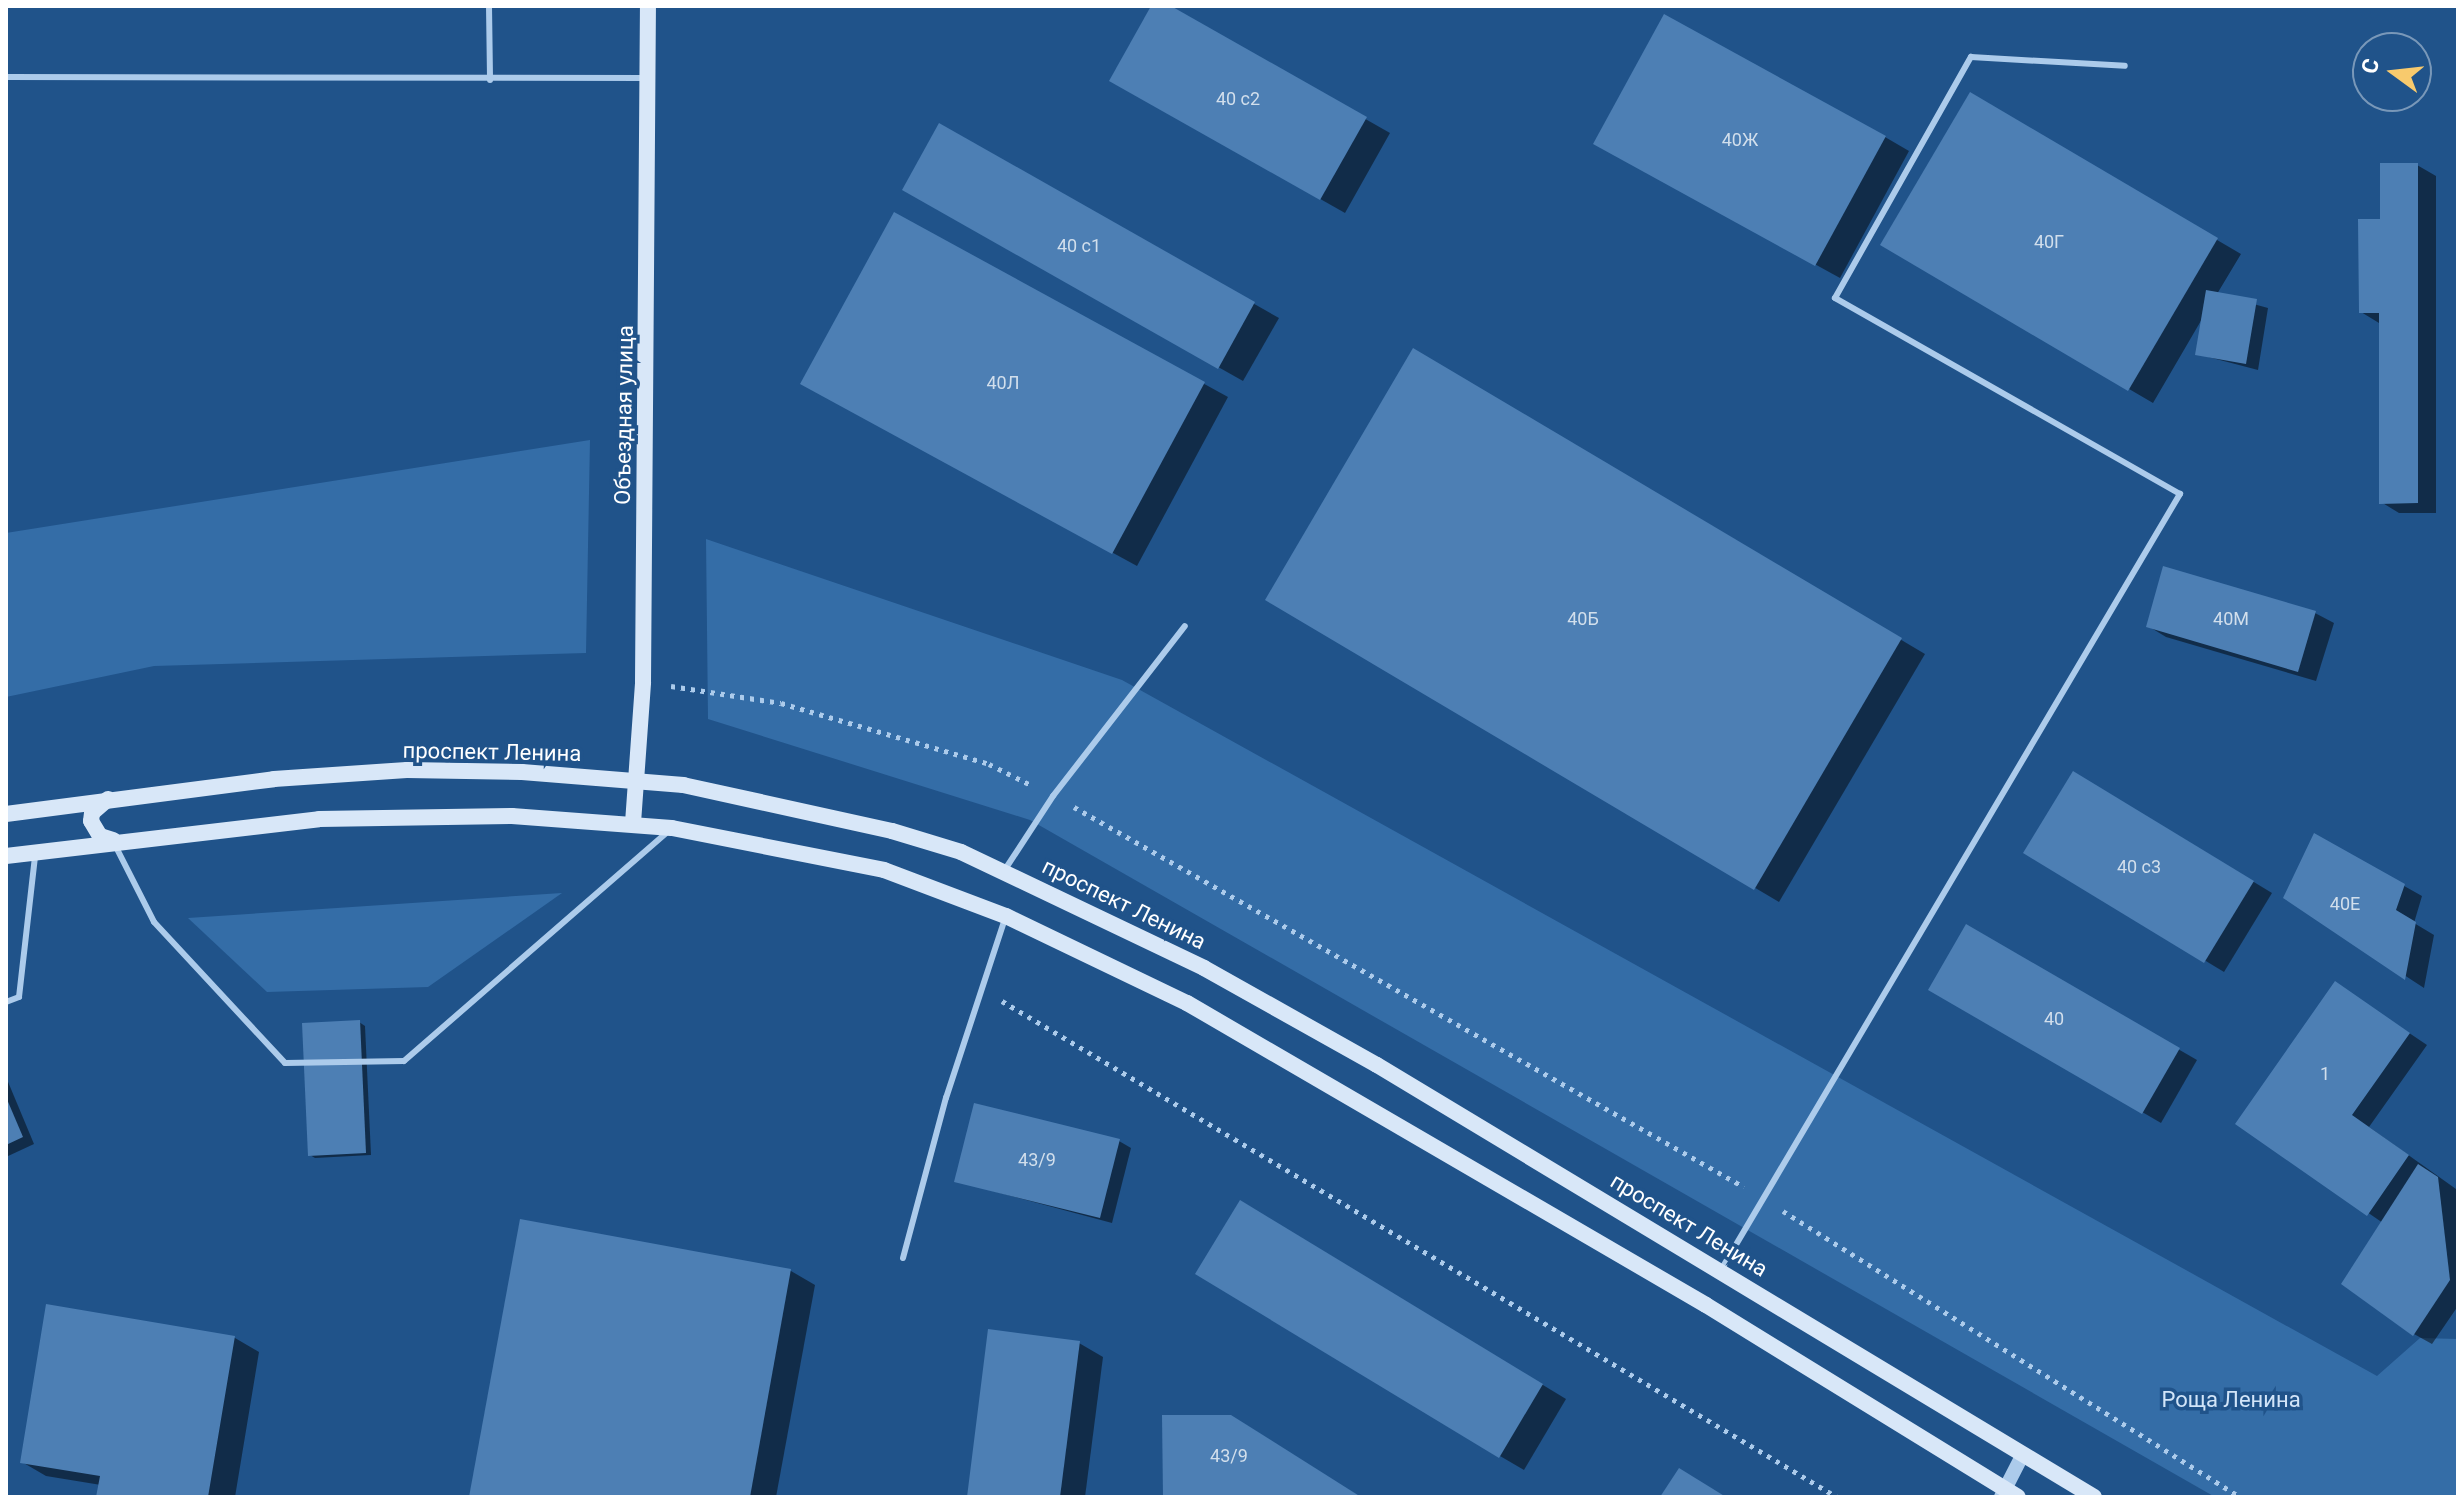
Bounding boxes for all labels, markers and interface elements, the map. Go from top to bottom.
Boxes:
north arrow [2352,32,2432,112]
text: С [2356,56,2384,76]
house number: 40 с2 [1216,88,1260,110]
house number: 40Ж [1722,129,1758,151]
house number: 40Г [2034,231,2064,253]
house number: 40 с1 [1057,235,1101,257]
street label: Объездная улица [609,325,639,505]
house number: 40Л [987,372,1019,394]
house number: 40Б [1567,608,1599,630]
house number: 40М [2213,608,2249,630]
street label: проспект Ленина [402,737,582,767]
street label: проспект Ленина [1038,853,1210,955]
house number: 40 с3 [2117,856,2161,878]
house number: 40Е [2330,893,2360,915]
house number: 40 [2044,1008,2064,1030]
house number: 1 [2320,1063,2330,1085]
house number: 43/9 [1018,1149,1056,1171]
street label: проспект Ленина [1606,1168,1772,1282]
park label: Роща Ленина [2161,1387,2301,1413]
house number: 43/9 [1210,1445,1248,1467]

